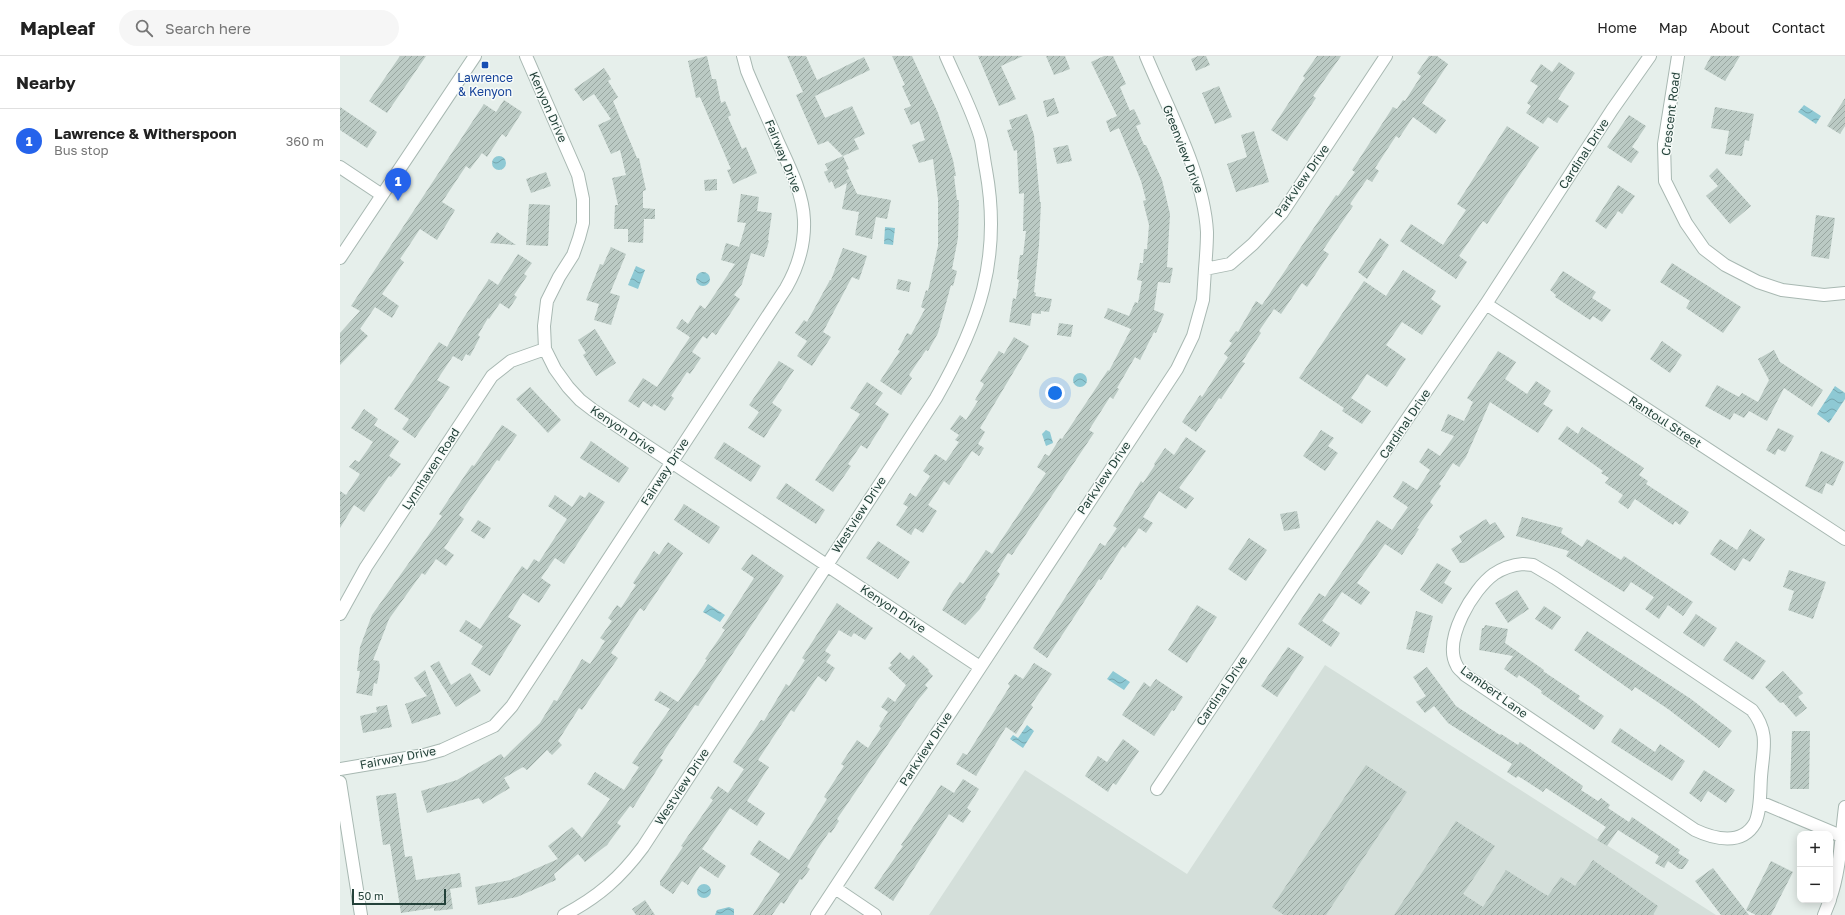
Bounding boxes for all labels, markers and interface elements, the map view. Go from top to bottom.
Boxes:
search box [119,10,399,46]
text: Mapleaf [20,16,95,39]
icon: search [133,17,155,39]
text: Search here [165,19,251,37]
text: Home [1597,19,1637,36]
text: Map [1659,19,1687,36]
text: About [1709,19,1750,36]
text: Contact [1772,19,1825,36]
marker: Lawrence & Kenyon [480,60,490,70]
street label: Kenyon Drive [526,69,571,145]
place label: Lawrence & Kenyon [457,70,513,99]
street label: Crescent Road [1658,71,1683,157]
text: Nearby [16,72,76,93]
street label: Greenview Drive [1160,103,1207,195]
street label: Cardinal Drive [1555,116,1612,192]
street label: Fairway Drive [762,117,805,194]
text: Lawrence & Witherspoon [54,124,236,142]
text: 1 [26,133,32,149]
text: 360 m [286,133,324,149]
street label: Parkview Drive [1271,141,1332,220]
text: Bus stop [54,142,109,158]
pin: 1 [385,168,411,201]
your location [1045,383,1065,403]
street label: Cardinal Drive [1376,386,1433,461]
street label: Rantoul Street [1626,392,1705,451]
street label: Kenyon Drive [588,402,659,457]
street label: Lynnhaven Road [399,425,463,512]
street label: Fairway Drive [637,435,692,508]
street label: Parkview Drive [1074,438,1134,517]
street label: Westview Drive [828,473,889,556]
street label: Kenyon Drive [858,581,929,636]
street label: Cardinal Drive [1193,653,1250,728]
street label: Lambert Lane [1458,662,1531,721]
street label: Parkview Drive [896,709,955,789]
street label: Fairway Drive [359,743,437,772]
street label: Westview Drive [651,745,712,828]
map controls [1797,831,1833,903]
button: + [1797,831,1833,867]
button: − [1797,867,1833,903]
scale bar [352,887,446,906]
text: 50 m [358,889,384,902]

